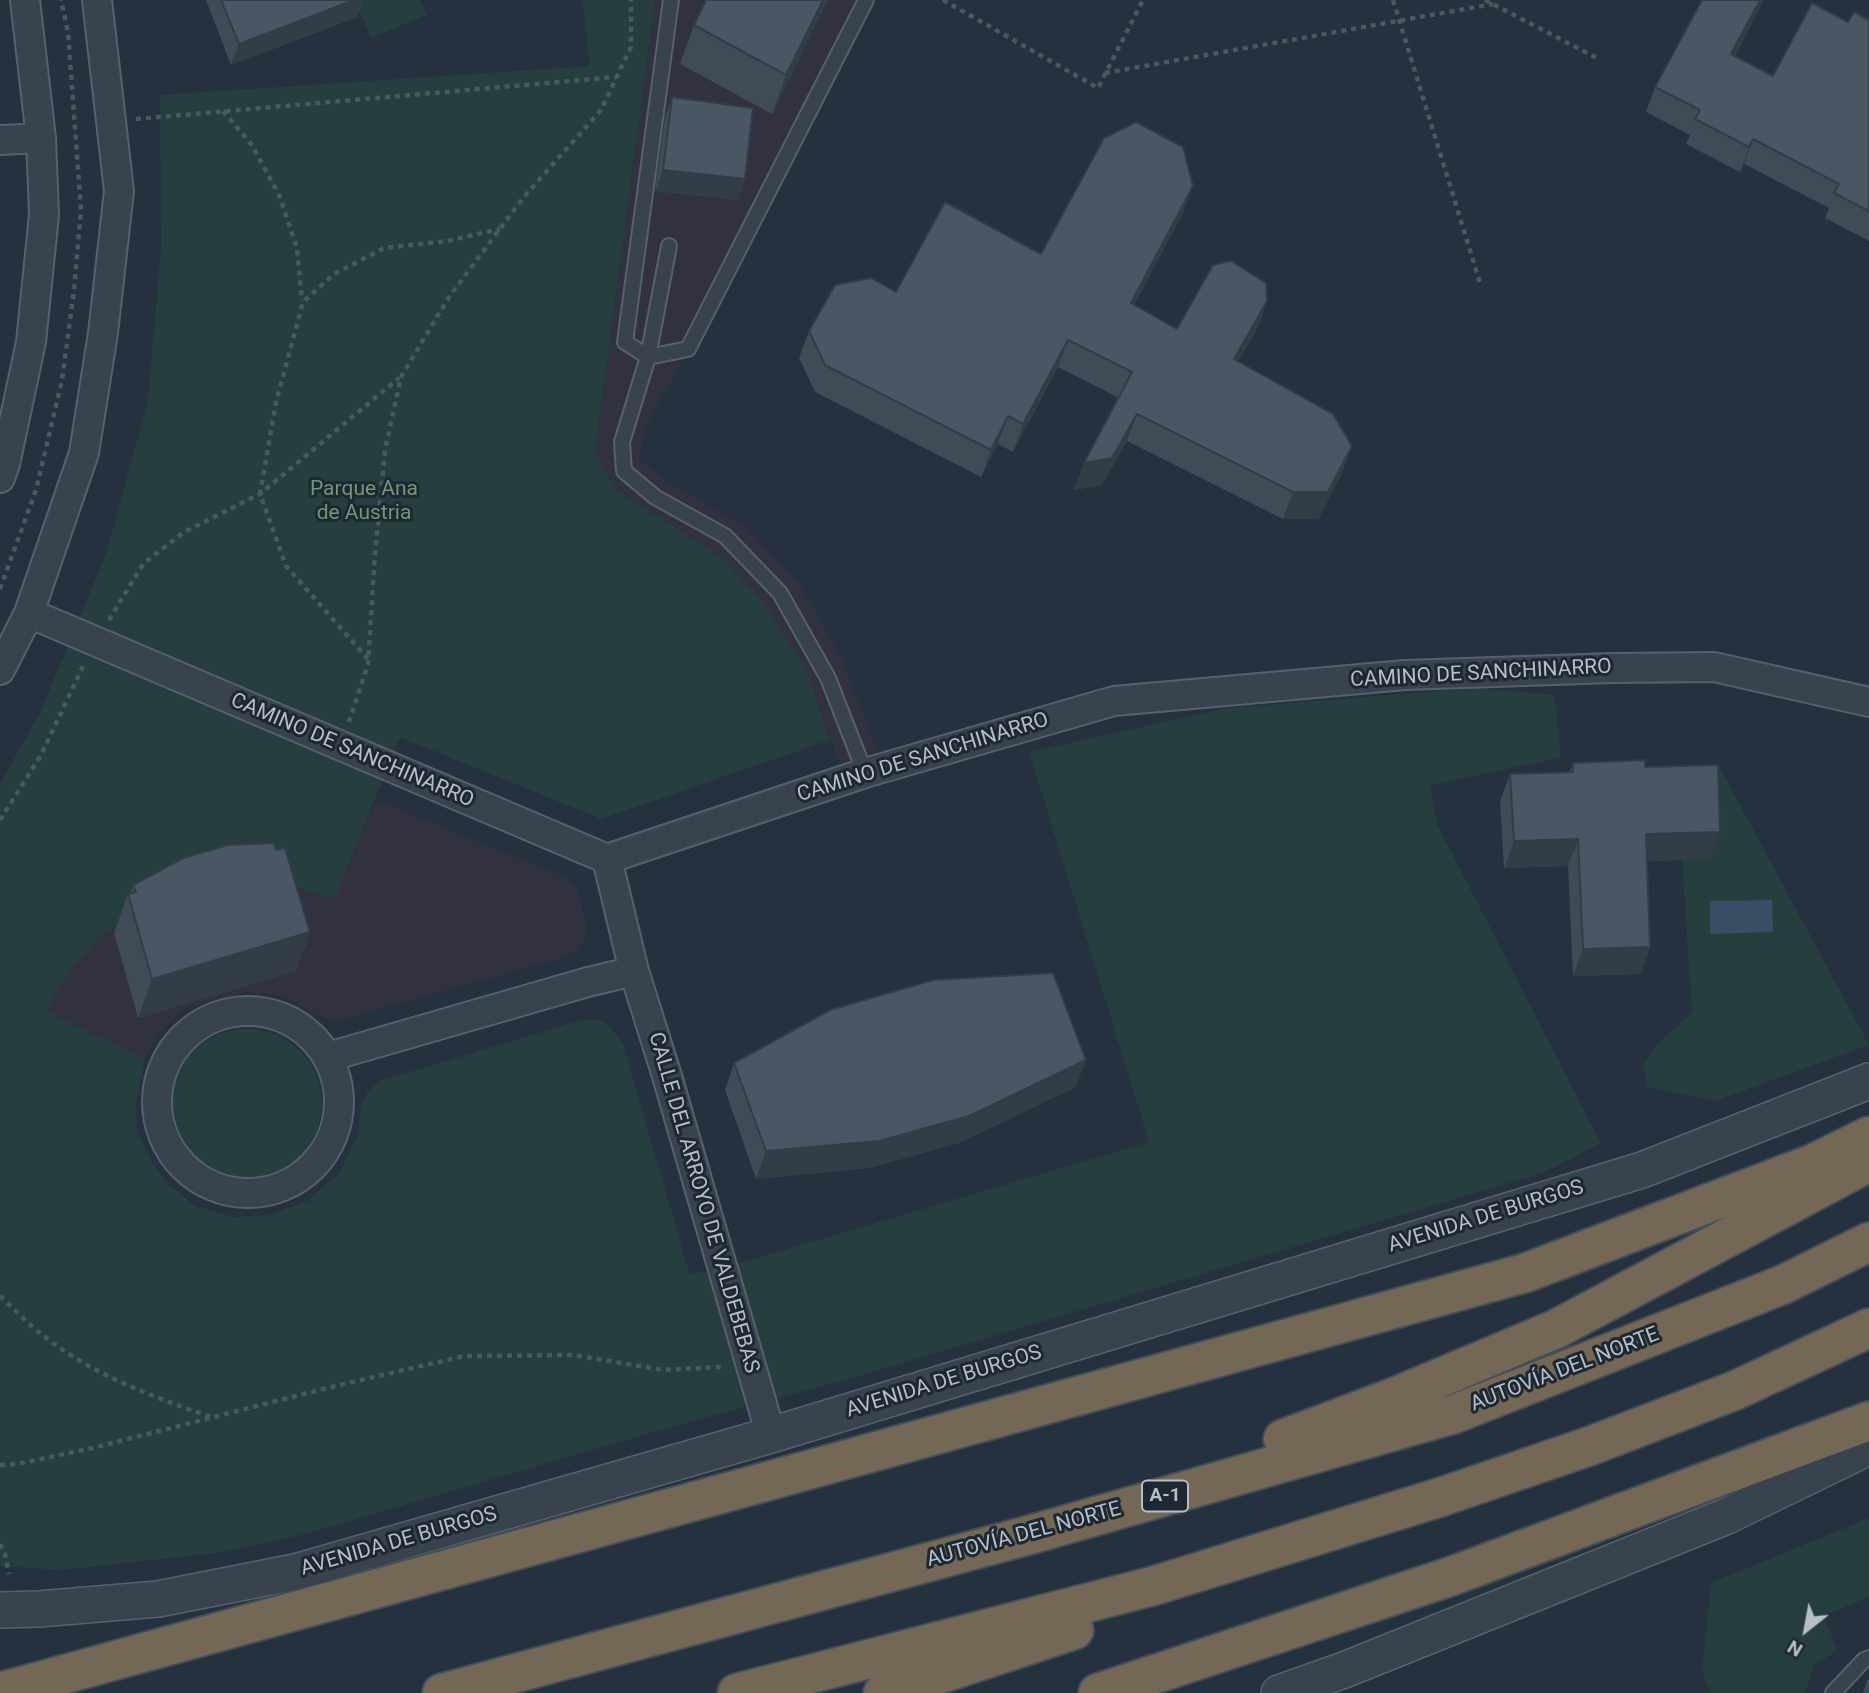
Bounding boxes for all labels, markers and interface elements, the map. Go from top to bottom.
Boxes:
park label: Parque Ana de Austria [310,477,418,527]
street label: CAMINO DE SANCHINARRO [1350,655,1612,693]
street label: CAMINO DE SANCHINARRO [227,688,477,814]
street label: CAMINO DE SANCHINARRO [794,708,1052,808]
street label: CALLE DEL ARROYO DE VALDEBEBAS [642,1030,764,1376]
street label: AVENIDA DE BURGOS [1385,1175,1587,1259]
street label: AUTOVÍA DEL NORTE [1467,1322,1663,1418]
street label: AVENIDA DE BURGOS [843,1340,1045,1424]
road number: A-1 [1142,1480,1188,1512]
street label: AUTOVÍA DEL NORTE [924,1497,1124,1573]
street label: AVENIDA DE BURGOS [298,1502,500,1582]
north arrow [1771,1595,1841,1665]
text: N [1783,1635,1807,1662]

